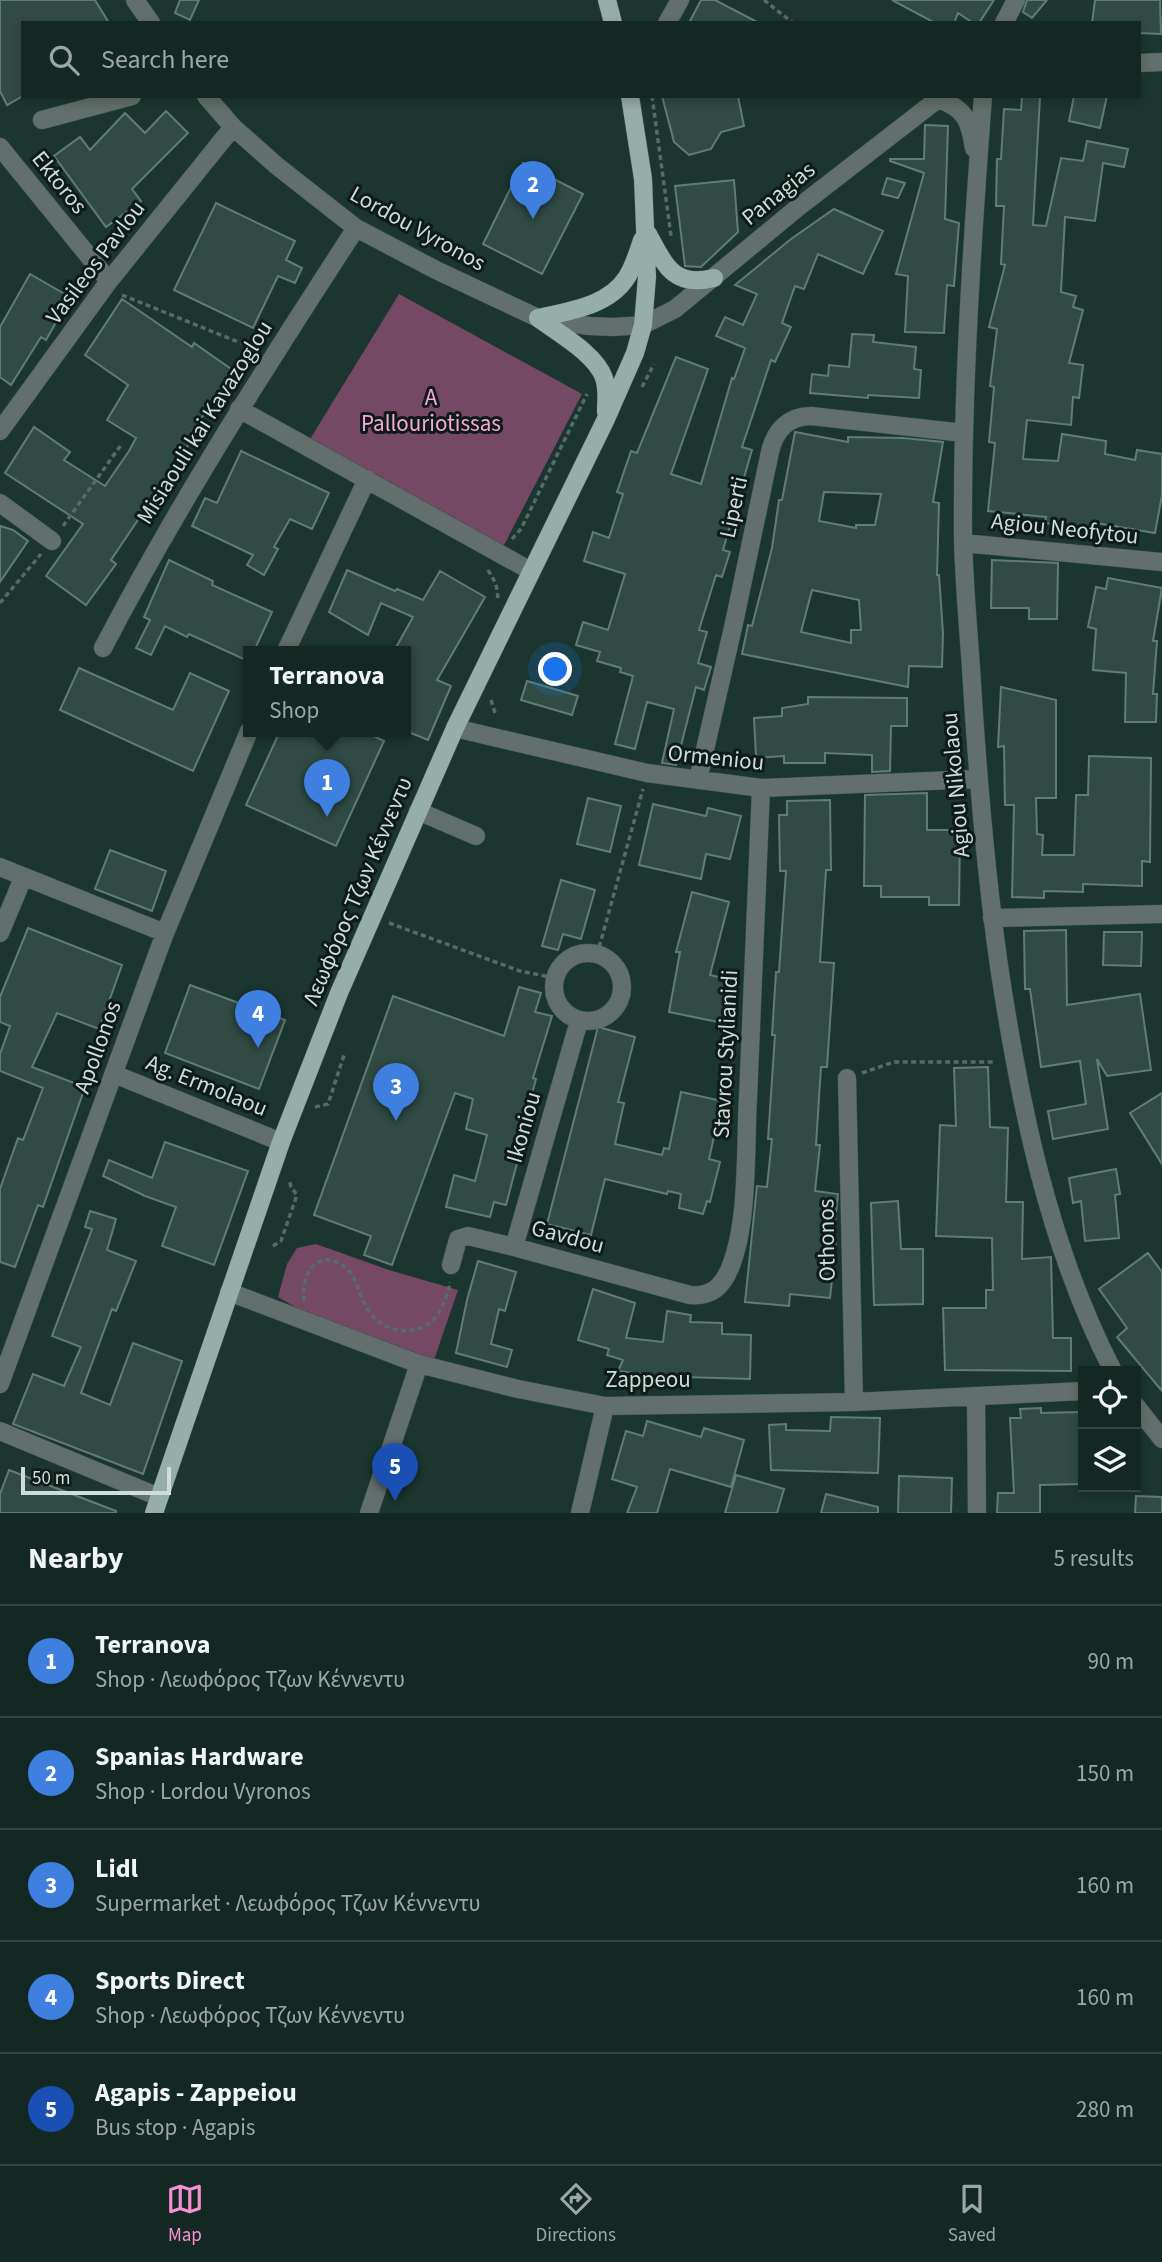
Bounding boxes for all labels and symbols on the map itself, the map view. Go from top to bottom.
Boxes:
street label: Ektoros [24,144,95,221]
street label: Panagias [734,153,822,233]
pin: 2 [510,161,556,219]
street label: Lordou Vyronos [344,177,492,279]
street label: Vasileos Pavlou [38,194,153,331]
street label: Misiaouli kai Kavazoglou [128,314,281,530]
park label: A Pallouriotissas [361,381,501,440]
street label: Liperti [711,473,756,541]
street label: Agiou Neofytou [990,504,1140,553]
your location [538,652,572,686]
street label: Agiou Nikolaou [933,711,978,859]
street label: Ormeniou [666,736,766,779]
pin: 1 [304,759,350,817]
street label: Λεωφόρος Τζων Κέννεντυ [294,772,421,1010]
street label: Stavrou Stylianidi [705,969,746,1139]
pin: 4 [235,990,281,1048]
street label: Apollonos [65,996,129,1098]
street label: Ag. Ermolaou [141,1046,273,1125]
pin: 3 [373,1063,419,1121]
street label: Ikoniou [498,1088,549,1167]
street label: Othonos [809,1198,844,1282]
street label: Gavdou [528,1211,608,1262]
street label: Zappeou [605,1363,691,1396]
pin: 5 [372,1443,418,1501]
scale bar [21,1464,172,1496]

